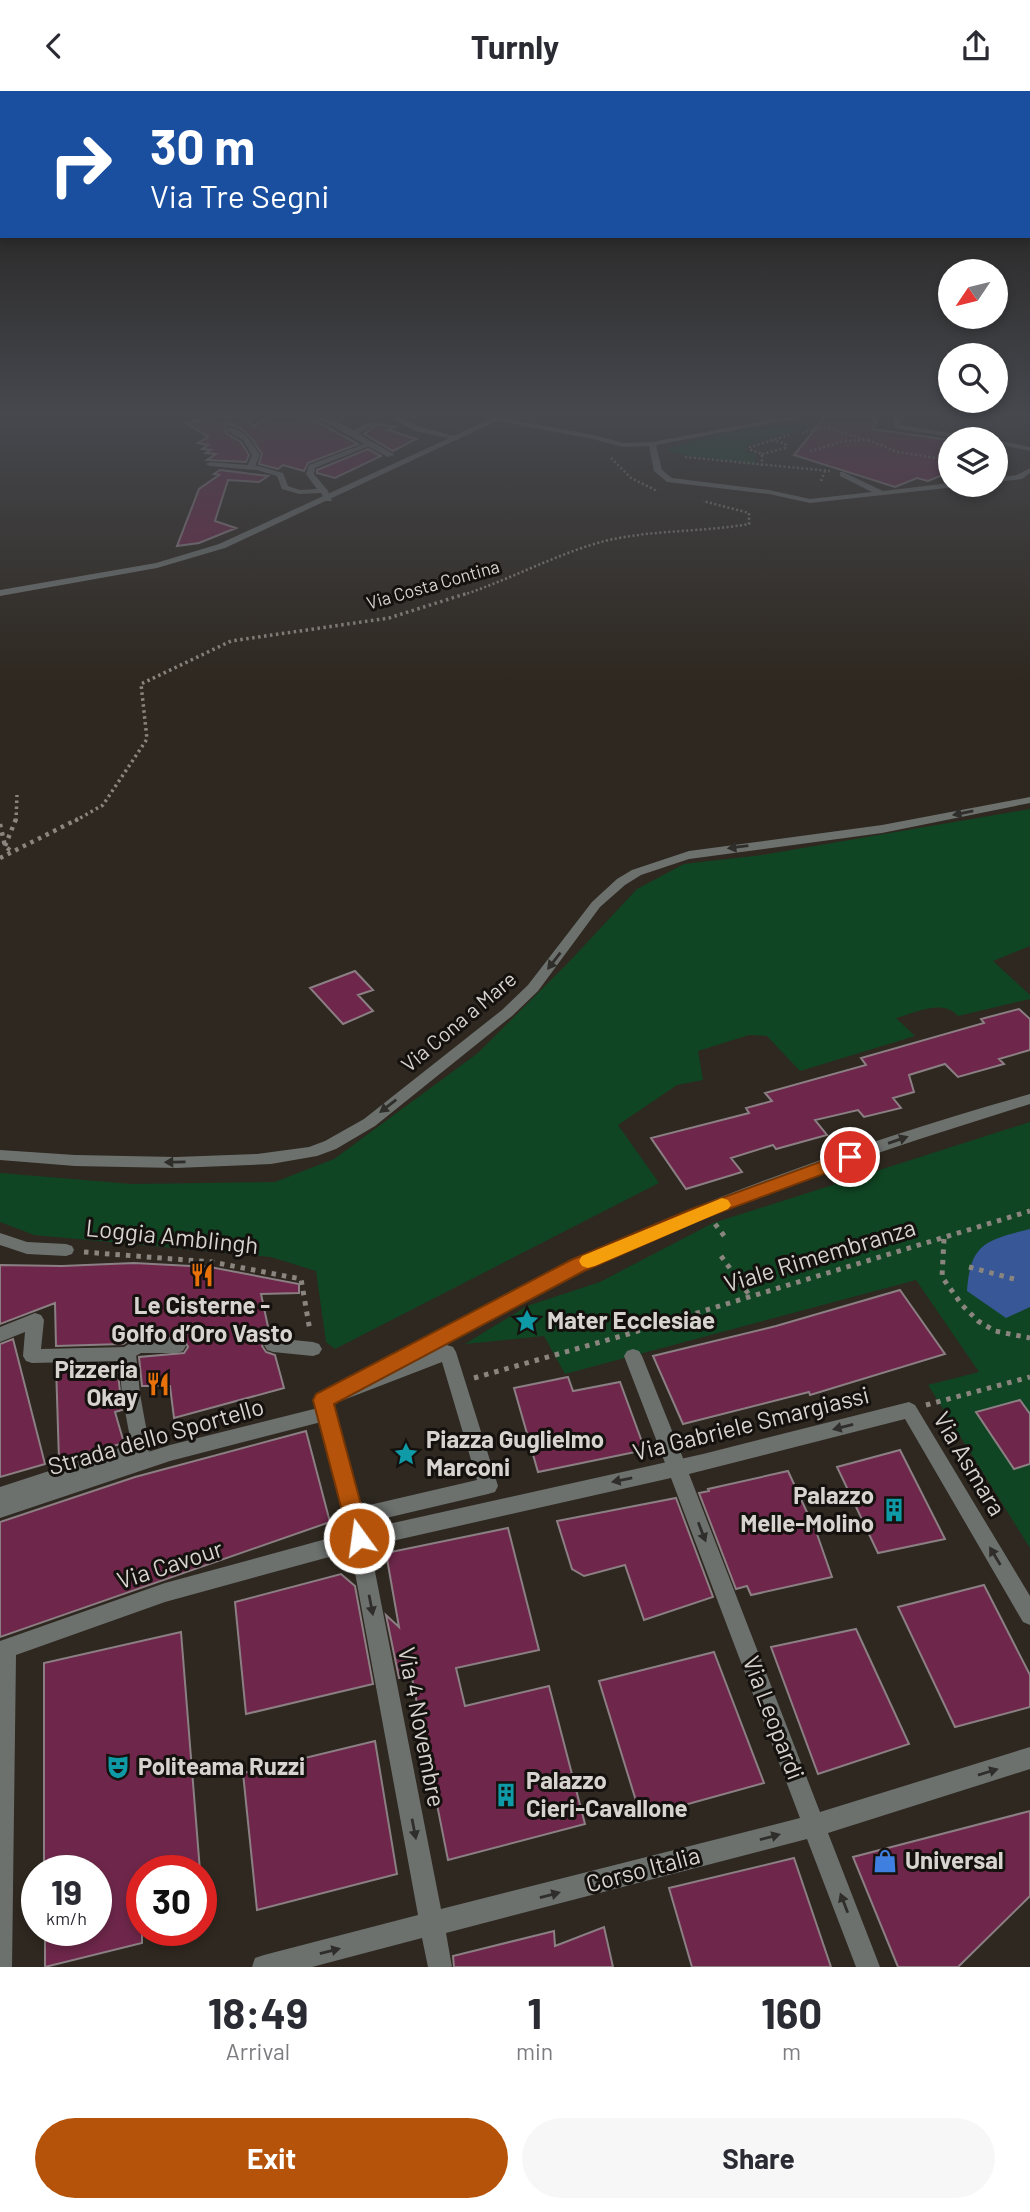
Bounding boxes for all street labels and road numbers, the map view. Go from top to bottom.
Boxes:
street label: Via Costa Contina [364,555,502,614]
street label: Via Cona a Mare [395,965,521,1076]
street label: Loggia Amblingh [84,1212,260,1259]
street label: Viale Rimembranza [720,1212,919,1297]
street label: Via Gabriele Smargiassi [629,1379,872,1466]
street label: Strada dello Sportello [44,1391,267,1480]
street label: Via Asmara [928,1406,1013,1521]
street label: Via Cavour [113,1533,226,1594]
street label: Via 4 Novembre [393,1644,452,1809]
street label: Via Leopardi [738,1651,811,1783]
street label: Corso Italia [582,1839,703,1898]

